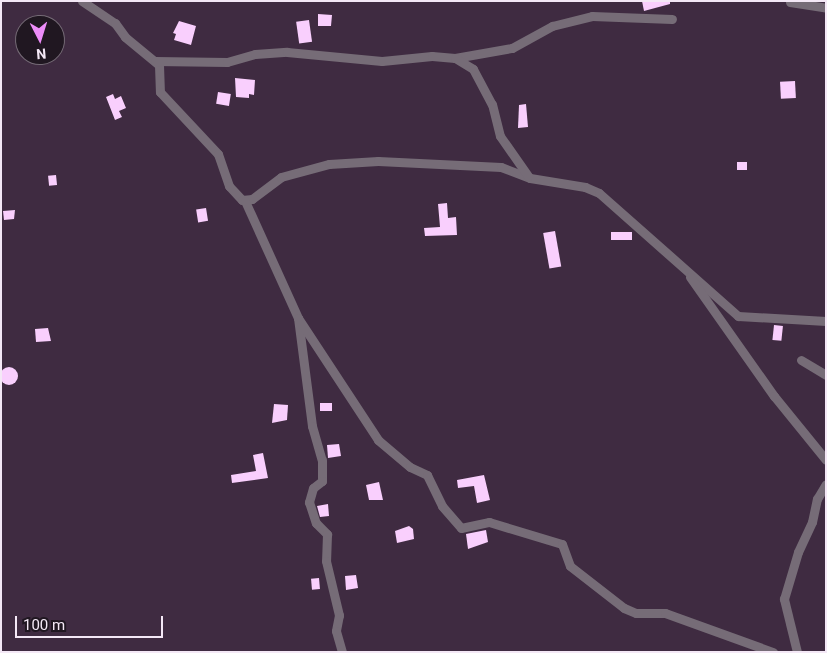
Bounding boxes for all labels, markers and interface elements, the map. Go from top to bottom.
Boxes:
north arrow [15,15,65,65]
text: N [36,46,47,62]
scale bar [18,606,165,638]
text: 100 m [23,616,65,634]

